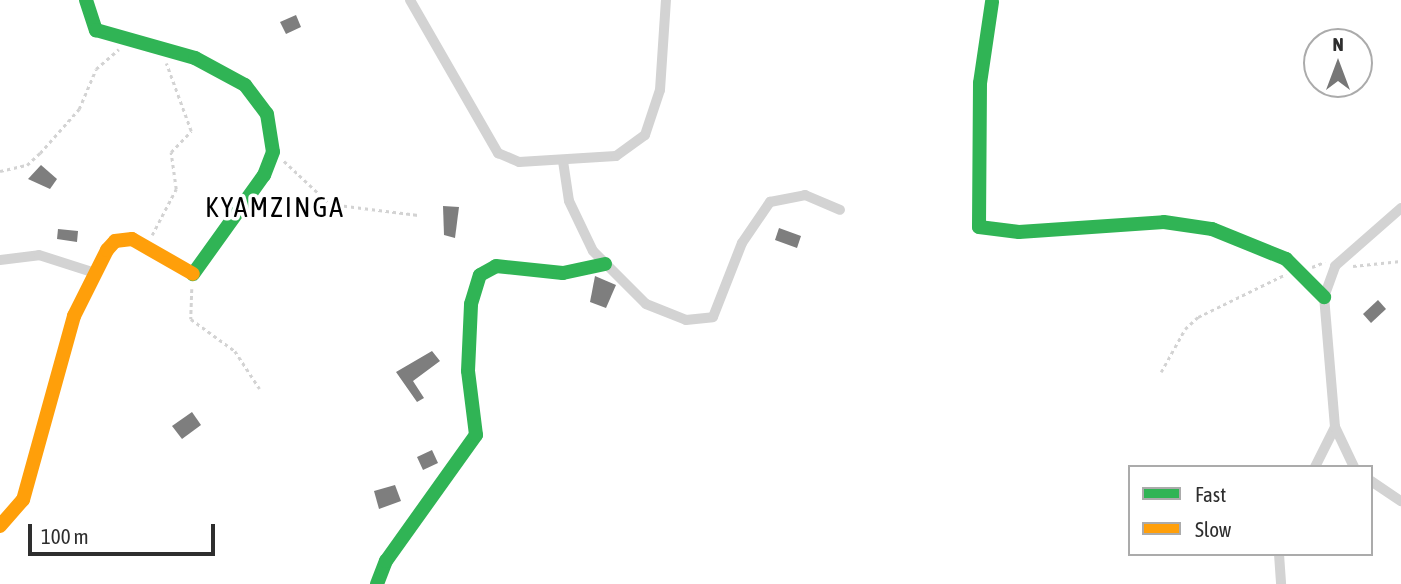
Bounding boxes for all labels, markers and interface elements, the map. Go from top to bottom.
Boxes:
north arrow [1303,28,1373,98]
text: N [1332,33,1344,55]
district label: KYAMZINGA [206,190,344,224]
legend [1128,465,1373,556]
text: Fast [1195,482,1226,506]
scale bar [32,510,219,554]
text: Slow [1195,517,1231,541]
text: 100 m [41,524,89,548]

